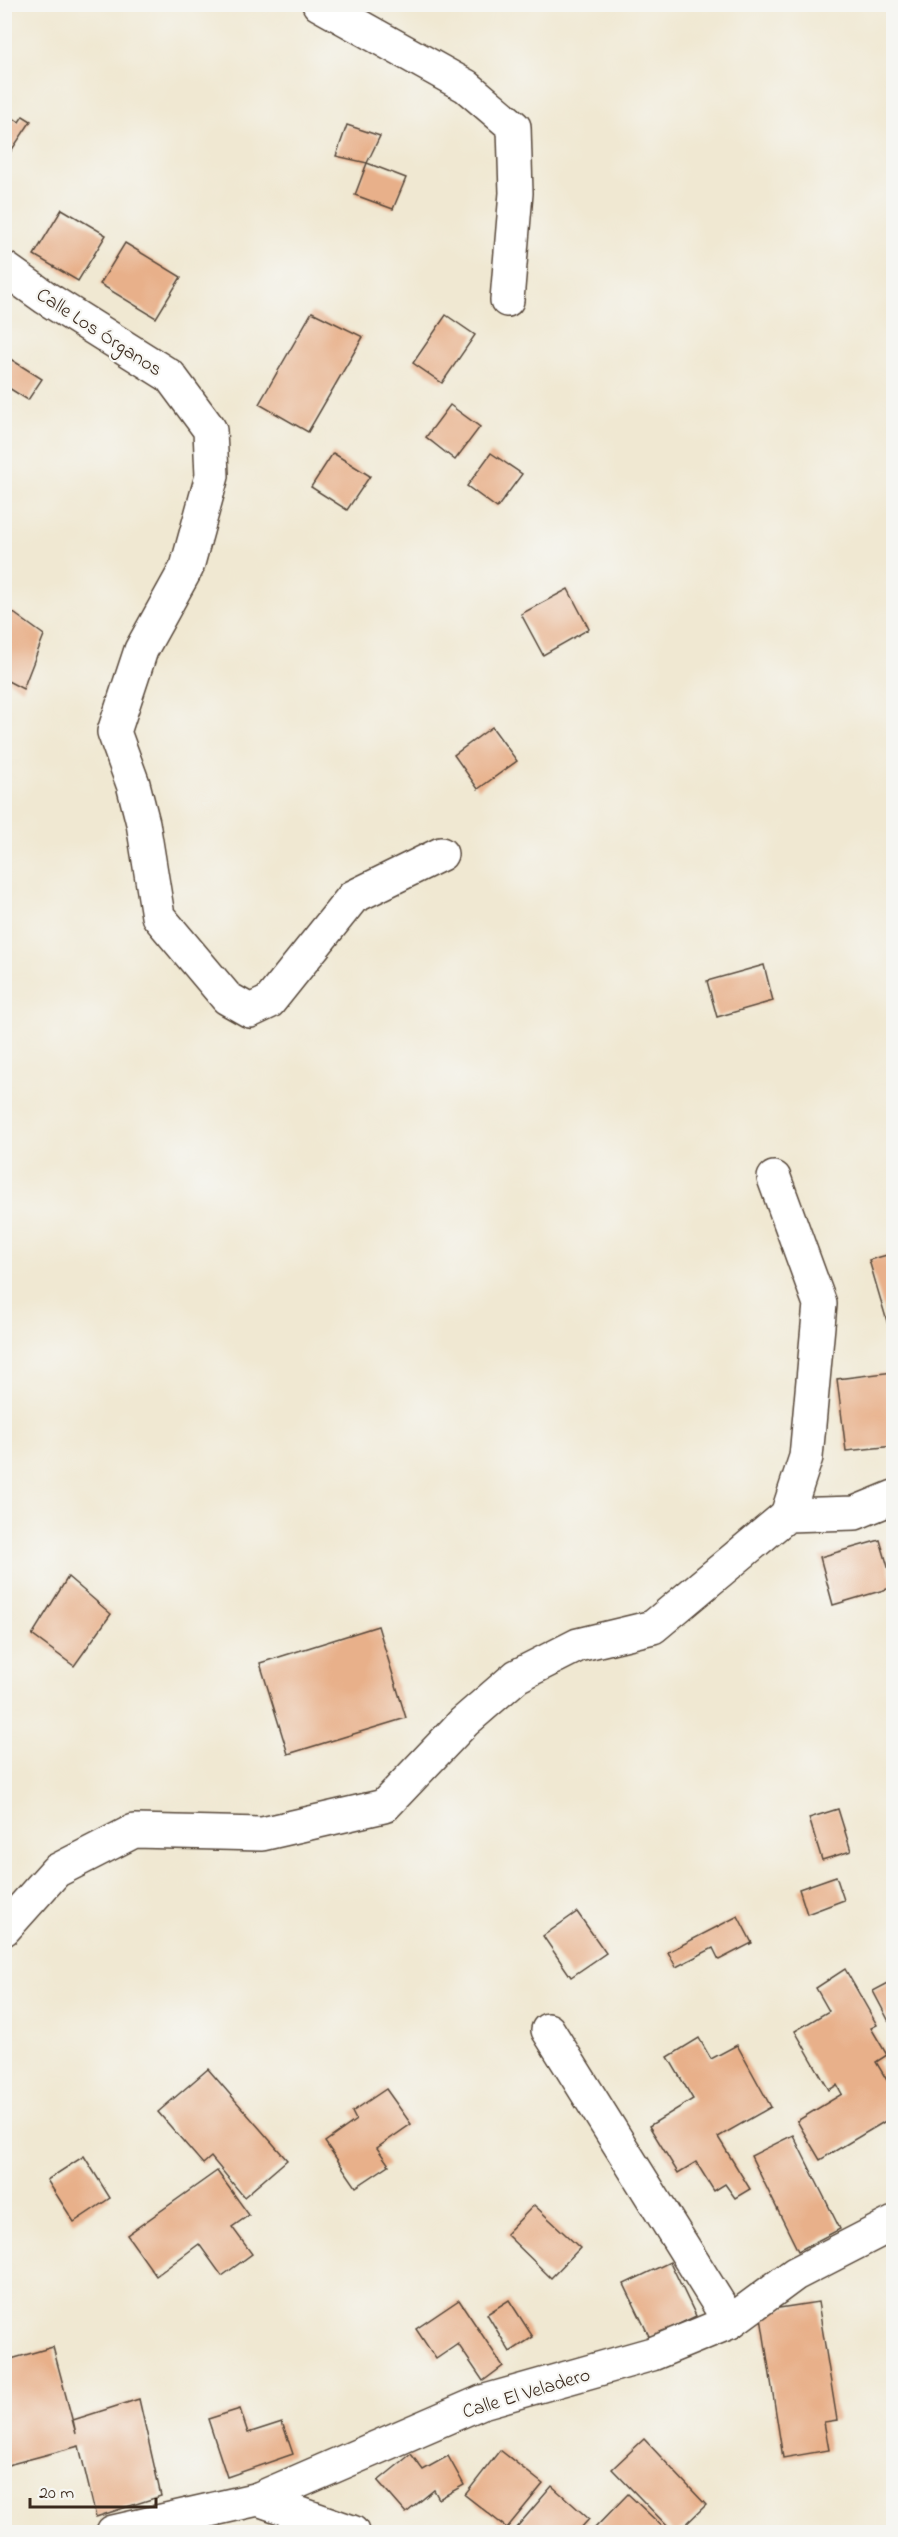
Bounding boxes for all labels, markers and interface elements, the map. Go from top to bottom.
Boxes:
street label: Calle Los Órganos [29,281,167,386]
street label: Calle El Veladero [459,2361,594,2428]
scale bar [30,2471,156,2509]
text: 20 m [39,2481,74,2507]

